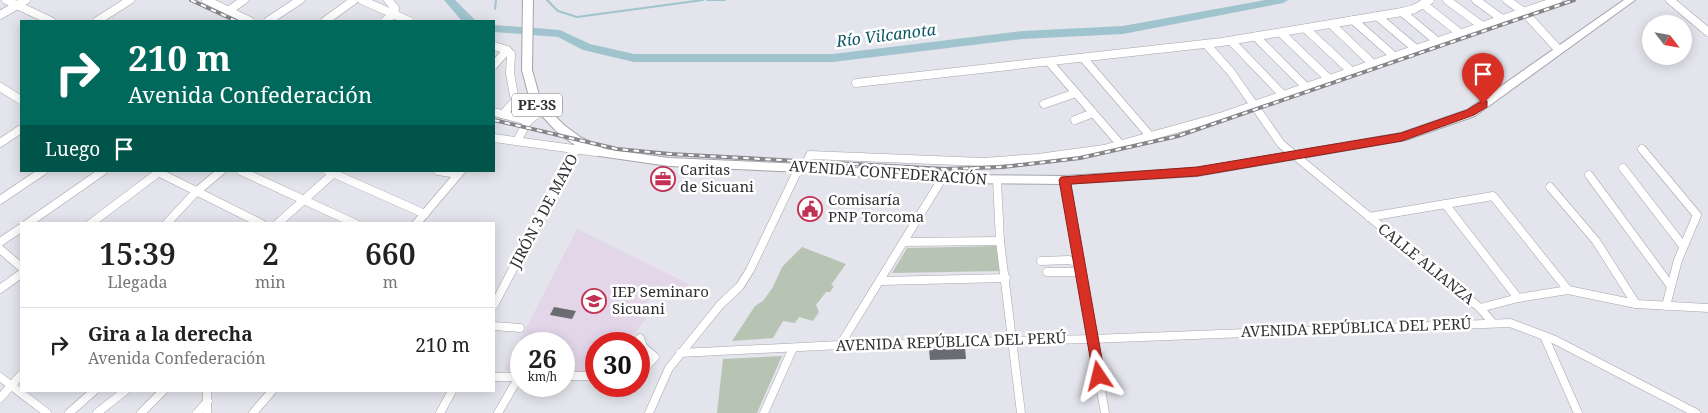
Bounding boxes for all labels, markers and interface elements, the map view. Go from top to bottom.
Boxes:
north arrow [1642,15,1692,65]
map controls [1642,15,1692,65]
water label: Río Vilcanota [834,18,938,52]
text: 210 m [128,34,231,81]
icon: right [45,40,110,105]
pin [1462,53,1504,104]
icon: arrive [1469,60,1497,88]
text: Avenida Confederación [128,79,372,109]
road number: PE-3S [512,94,562,116]
icon: arrive [110,135,138,163]
text: Luego [45,136,100,162]
street label: JIRÓN 3 DE MAYO [504,150,582,272]
street label: AVENIDA CONFEDERACIÓN [788,155,988,189]
place label: Caritas de Sicuani [680,159,754,196]
office icon: Caritas de Sicuani [650,166,676,192]
place label: Comisaría PNP Torcoma [828,189,924,226]
public building icon: Comisaría PNP Torcoma [797,196,823,222]
street label: CALLE ALIANZA [1374,218,1479,309]
text: 15:39 [99,233,176,274]
text: 2 [262,233,279,274]
text: 660 [365,233,416,274]
text: Llegada [108,271,168,293]
text: min [255,271,286,293]
text: m [383,271,398,293]
place label: IEP Seminaro Sicuani [612,281,709,318]
school or university icon: IEP Seminaro Sicuani [581,288,607,314]
street label: AVENIDA REPÚBLICA DEL PERÚ [1240,313,1472,341]
text: Gira a la derecha [88,321,253,347]
street label: AVENIDA REPÚBLICA DEL PERÚ [835,327,1067,355]
icon: right [45,331,73,359]
text: 210 m [415,332,470,358]
speed limit sign: 30 [585,332,650,397]
text: 26 [528,341,557,375]
text: Avenida Confederación [88,347,266,369]
position arrow [1072,349,1124,401]
text: km/h [528,368,557,385]

